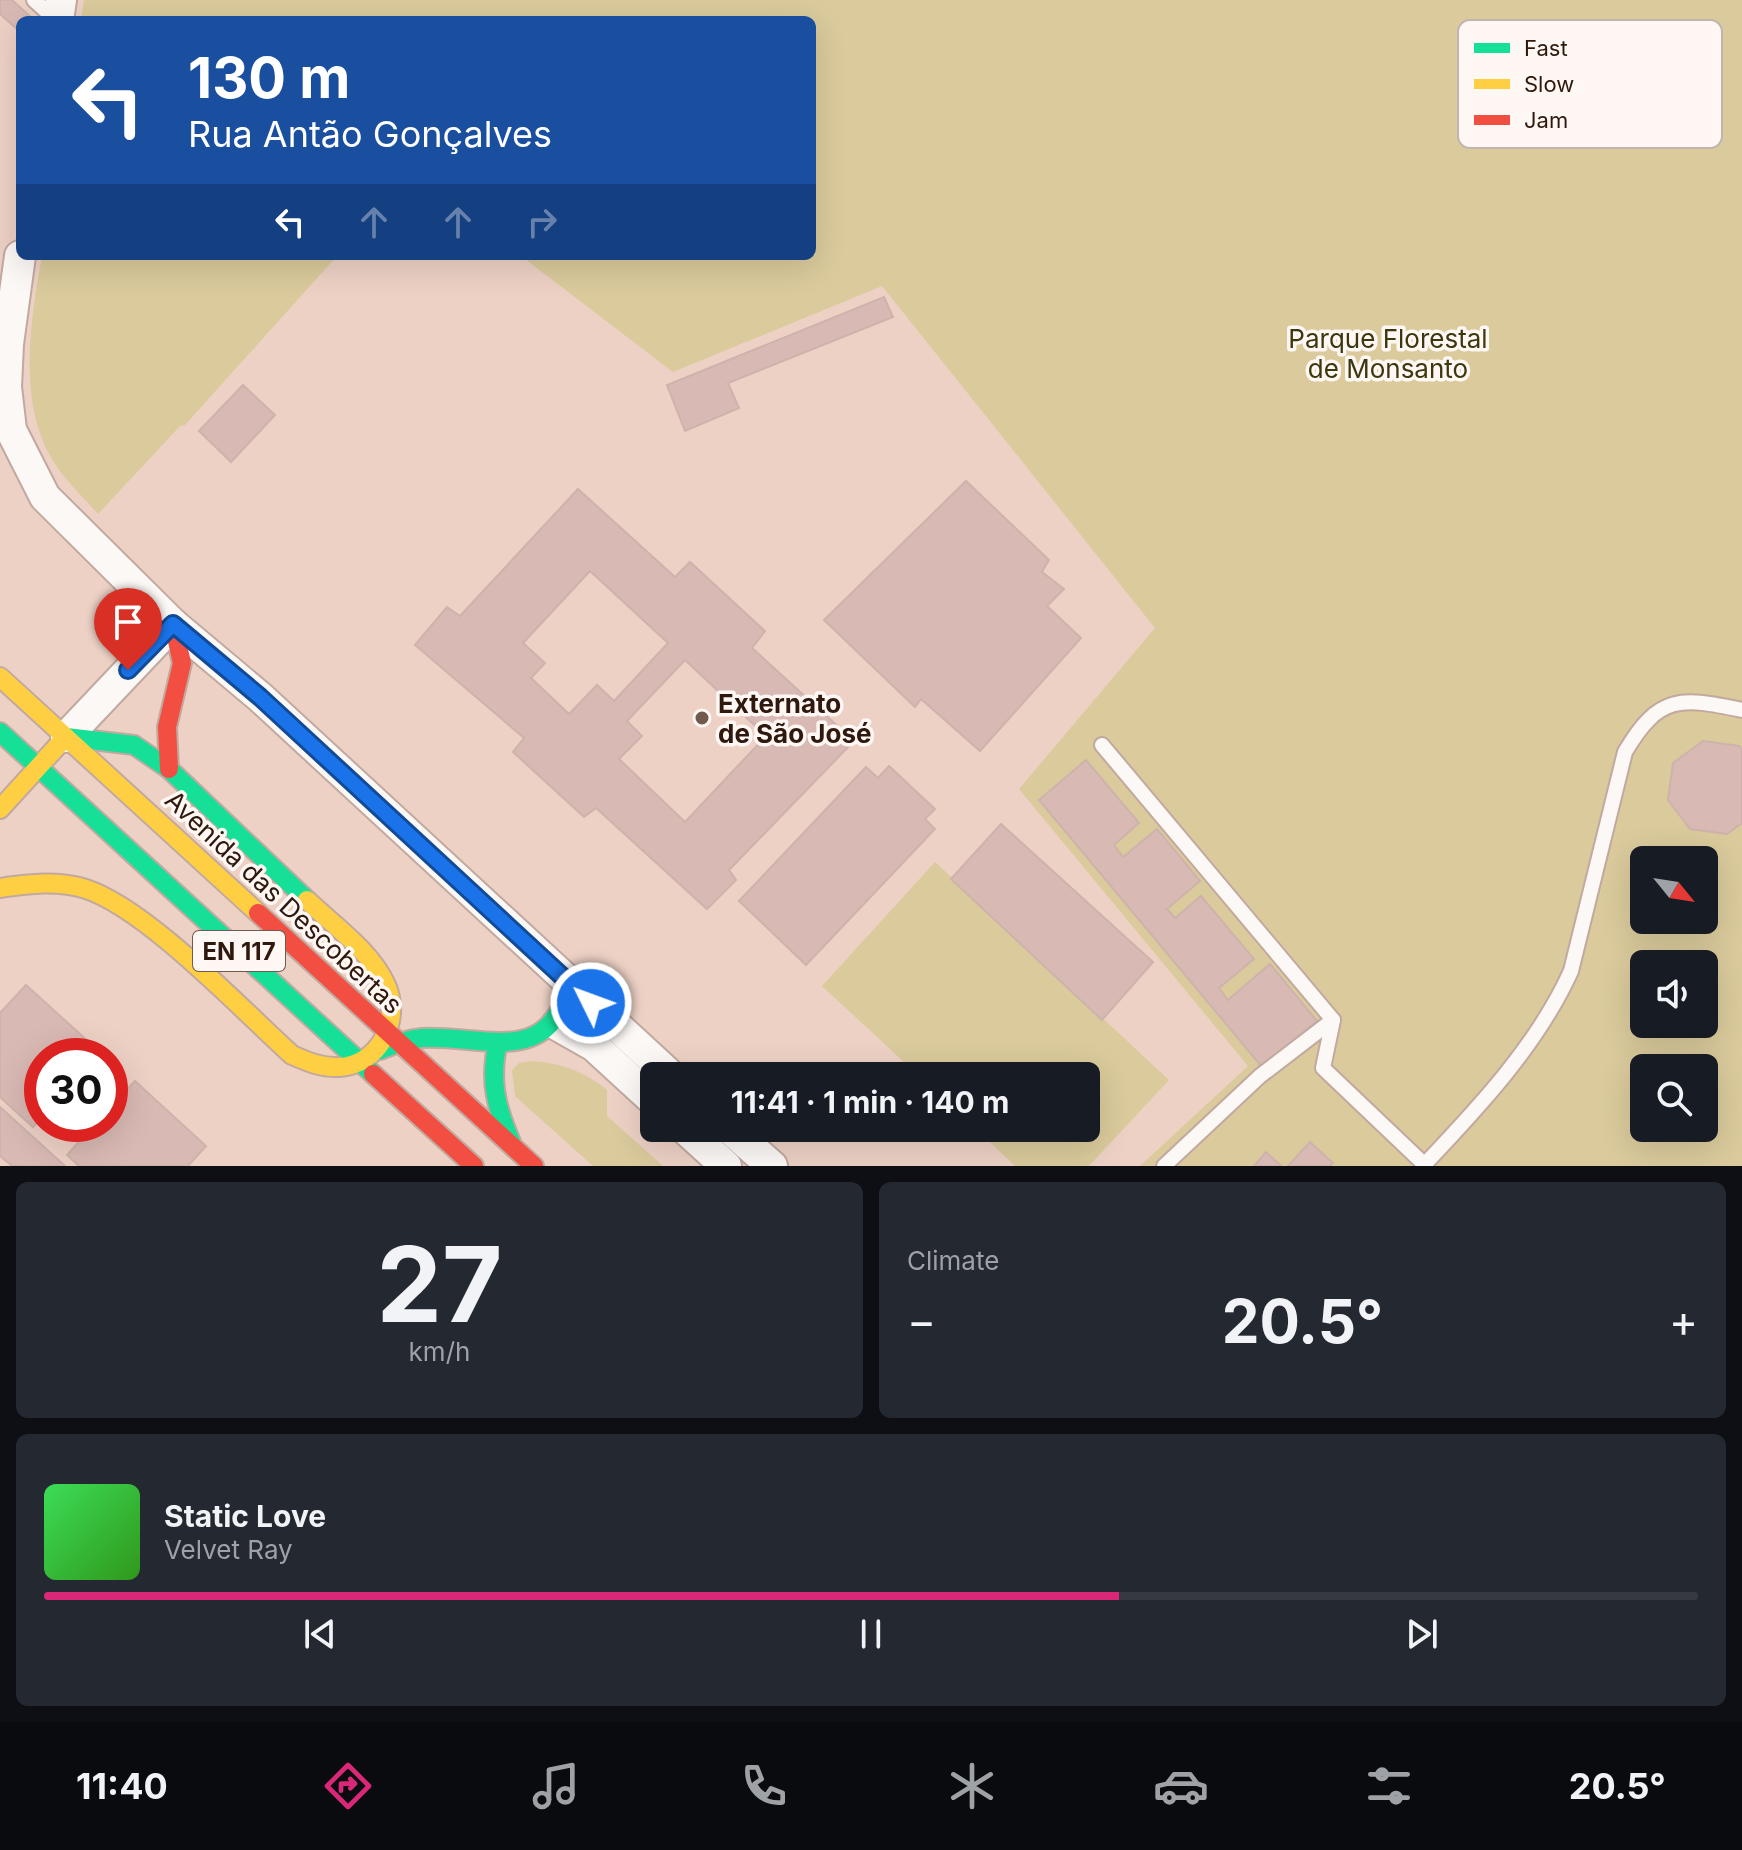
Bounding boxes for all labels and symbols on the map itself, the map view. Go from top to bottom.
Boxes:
legend [1458,20,1722,148]
text: Fast [1524,35,1568,61]
text: Slow [1524,71,1574,97]
text: Jam [1524,107,1568,133]
park label: Parque Florestal de Monsanto [1288,323,1488,384]
pin [94,588,162,670]
place label: Externato de São José [718,688,871,749]
marker: Externato de São José [693,709,711,727]
street label: Avenida das Descobertas [159,784,409,1020]
north arrow [1630,846,1718,934]
road number: EN 117 [193,931,285,971]
position arrow [549,961,633,1045]
speed limit sign: 30 [24,1038,128,1142]

